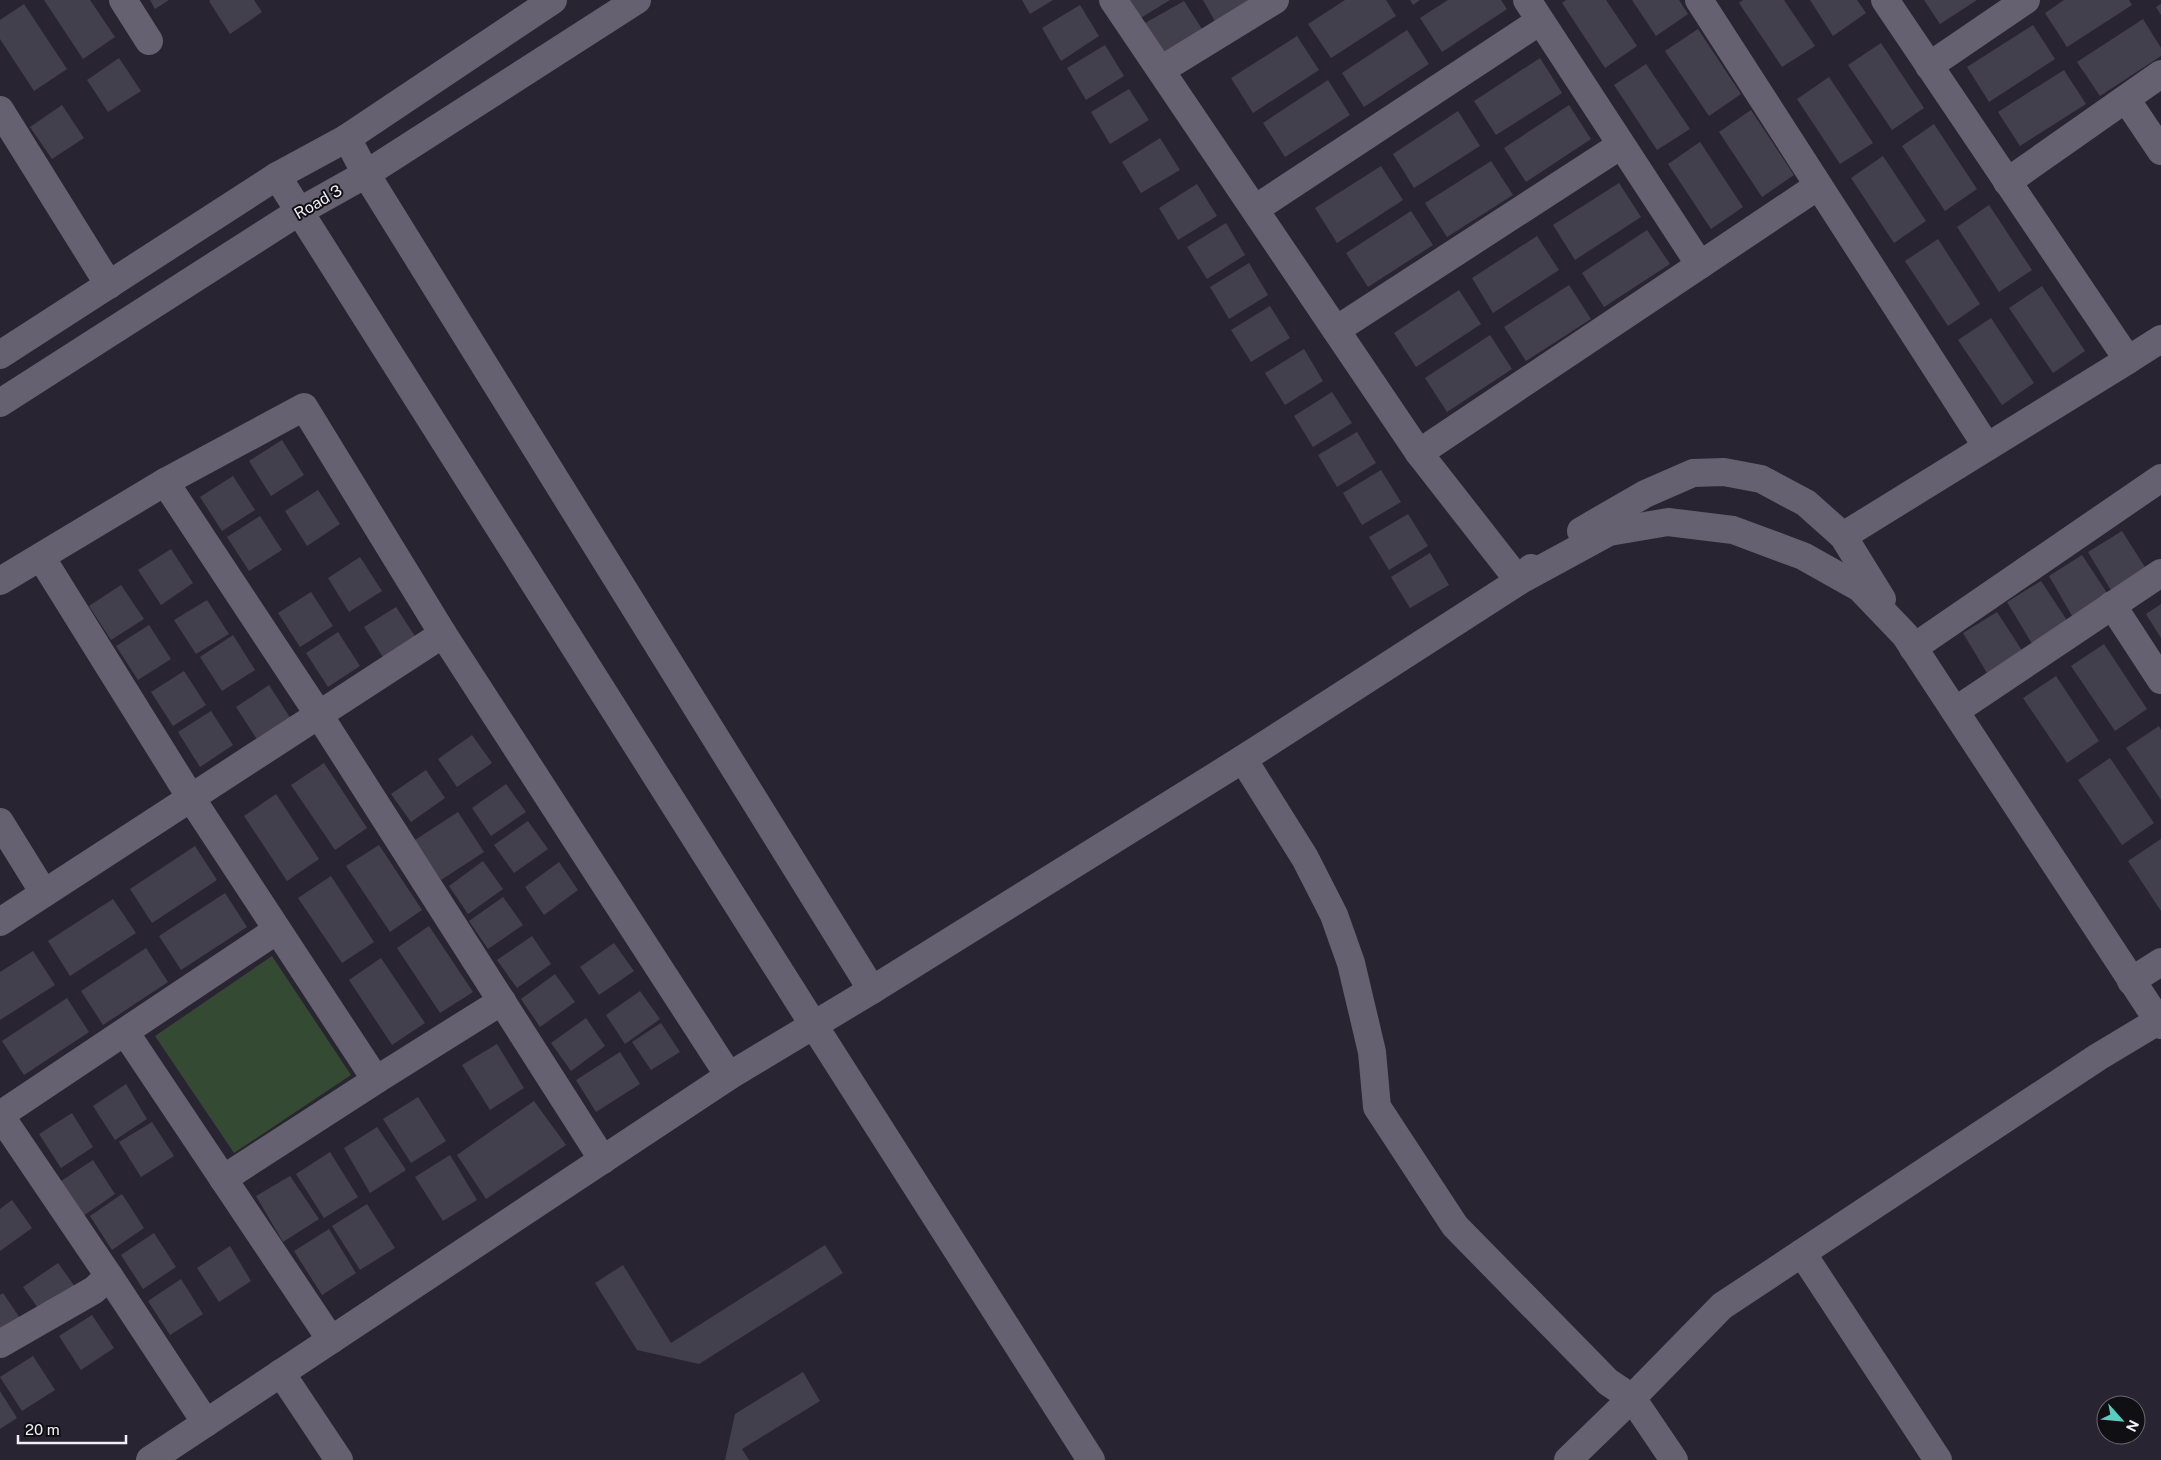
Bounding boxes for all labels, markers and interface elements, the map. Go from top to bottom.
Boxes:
street label: Road 3 [291,181,345,223]
north arrow [2096,1395,2146,1445]
scale bar [18,1412,125,1444]
text: N [2123,1417,2142,1434]
text: 20 m [25,1421,60,1438]

